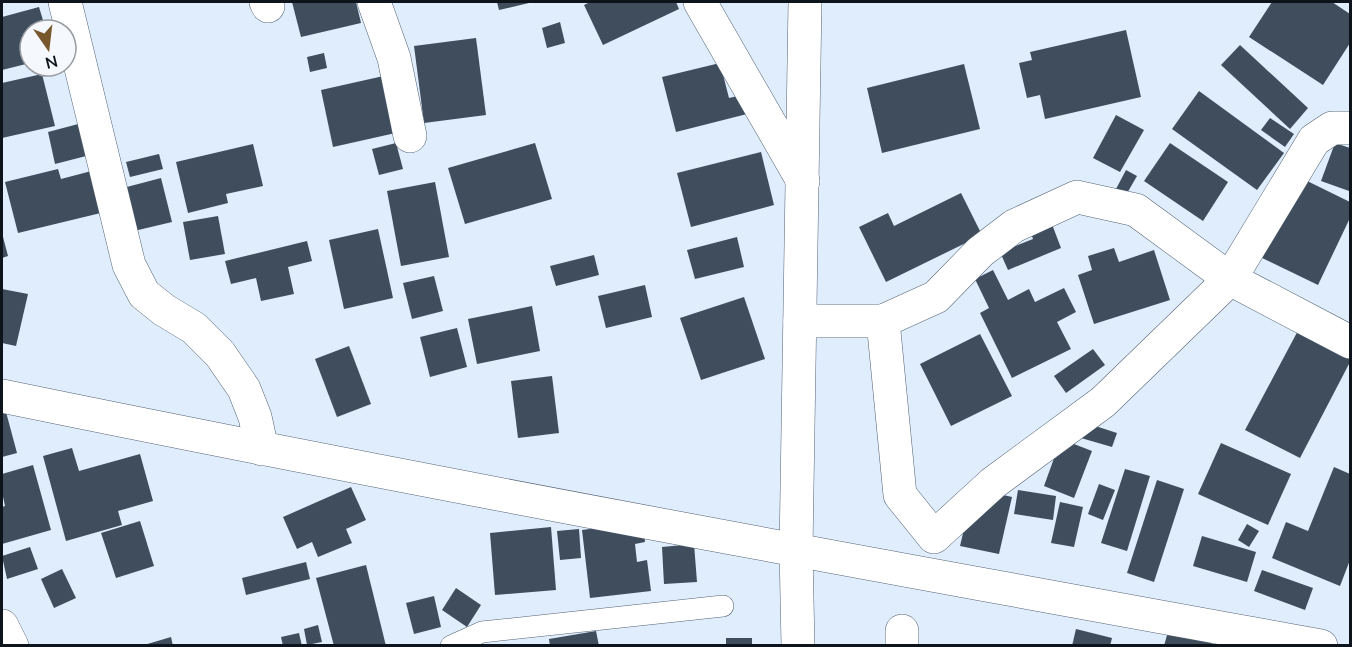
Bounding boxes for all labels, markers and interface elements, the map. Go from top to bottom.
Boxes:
north arrow [18,18,78,78]
text: N [43,51,60,74]

